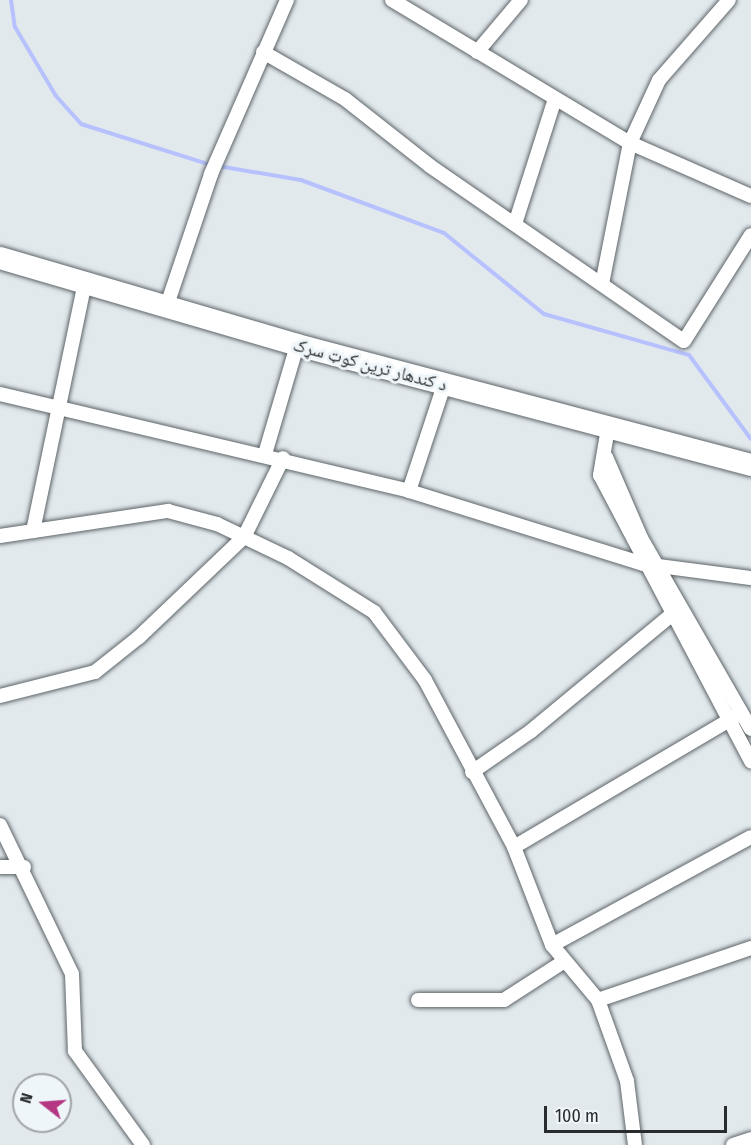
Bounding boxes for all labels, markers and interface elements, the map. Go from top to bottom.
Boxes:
street label: د کندهار ترين کوټ سړک [291,334,449,396]
north arrow [12,1073,72,1133]
text: N [16,1091,37,1106]
scale bar [547,1094,730,1132]
text: 100 m [555,1105,599,1127]

